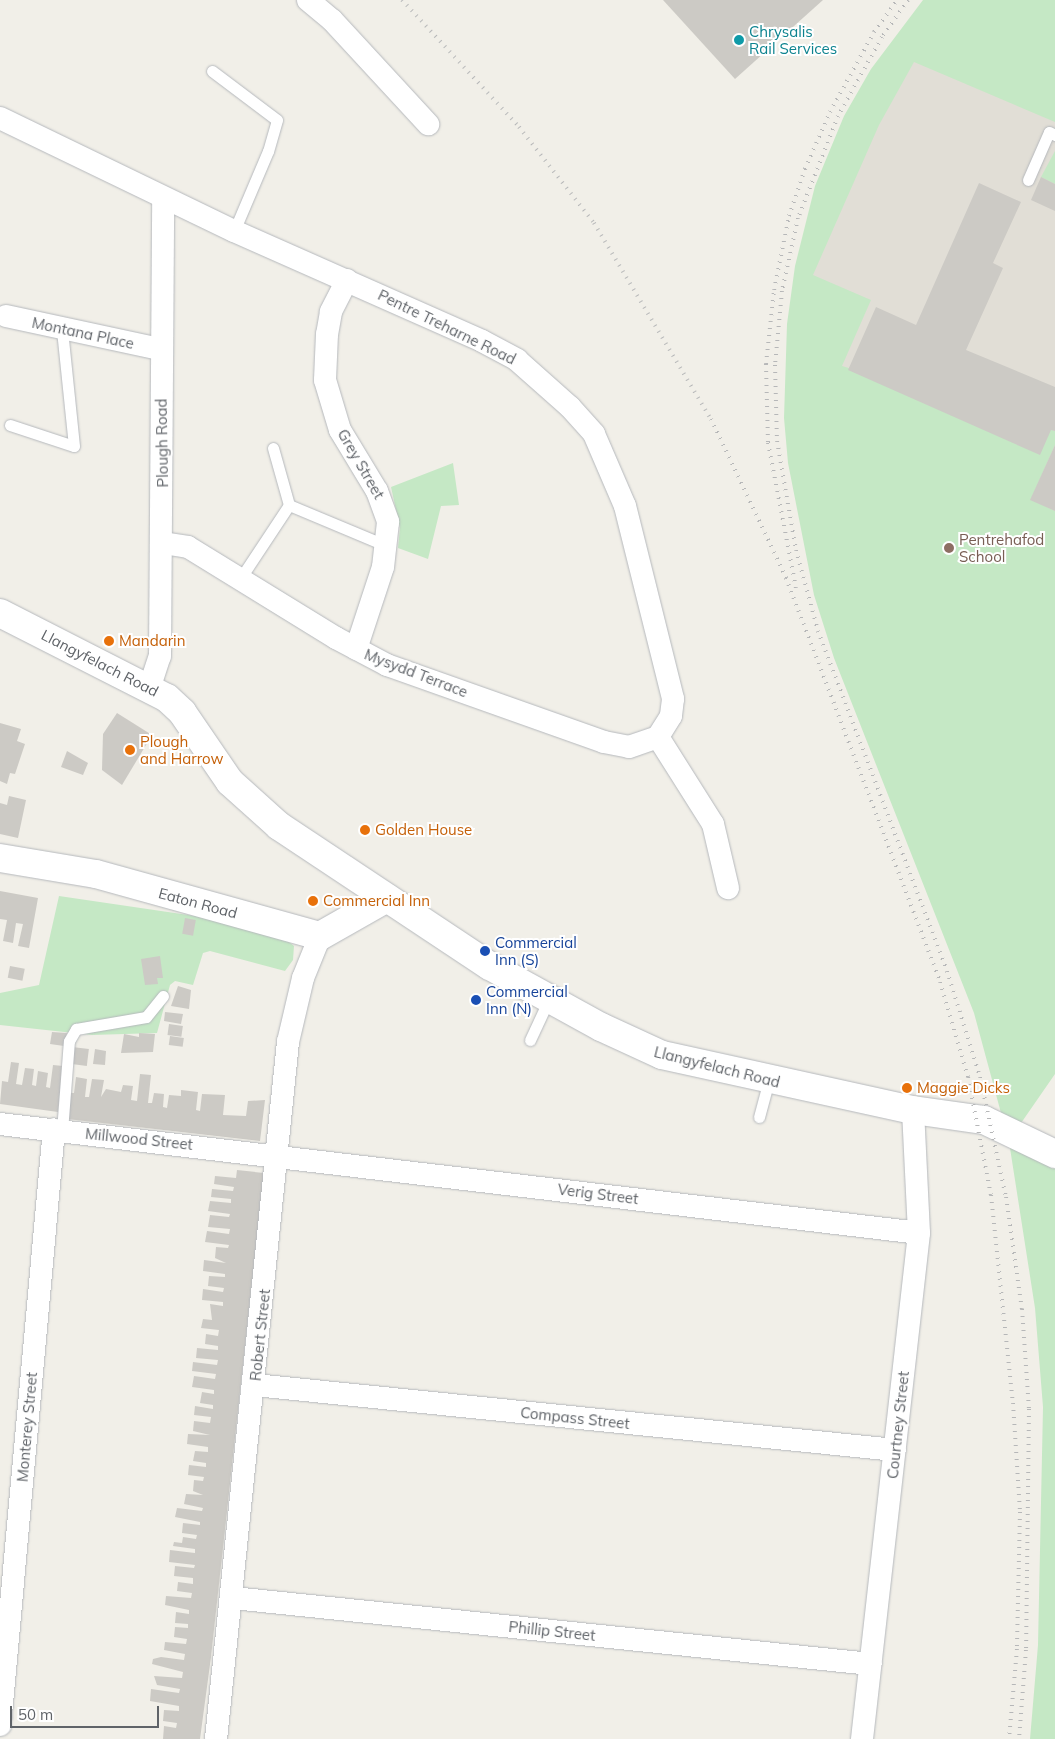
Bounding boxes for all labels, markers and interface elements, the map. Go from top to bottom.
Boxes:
place label: Chrysalis Rail Services [749,22,837,57]
marker: Chrysalis Rail Services [733,34,745,46]
street label: Pentre Treharne Road [375,286,519,368]
street label: Montana Place [30,313,136,353]
street label: Plough Road [152,398,172,488]
street label: Grey Street [334,426,388,502]
place label: Pentrehafod School [959,530,1044,565]
marker: Pentrehafod School [943,542,955,554]
street label: Llangyfelach Road [38,626,162,700]
place label: Mandarin [119,632,185,650]
marker: Mandarin [103,635,115,647]
street label: Mysydd Terrace [362,645,470,701]
place label: Plough and Harrow [140,732,223,767]
marker: Plough and Harrow [124,744,136,756]
place label: Golden House [375,821,472,839]
marker: Golden House [359,824,371,836]
street label: Eaton Road [157,884,239,922]
place label: Commercial Inn [323,892,430,910]
marker: Commercial Inn [307,895,319,907]
place label: Commercial Inn (S) [495,933,577,968]
marker: Commercial Inn (S) [479,945,491,957]
place label: Commercial Inn (N) [486,982,568,1017]
marker: Commercial Inn (N) [470,994,482,1006]
street label: Llangyfelach Road [652,1043,782,1091]
place label: Maggie Dicks [917,1079,1010,1097]
marker: Maggie Dicks [901,1082,913,1094]
street label: Millwood Street [84,1124,194,1154]
street label: Verig Street [557,1180,639,1208]
street label: Robert Street [246,1288,274,1382]
street label: Courtney Street [883,1370,913,1480]
street label: Monterey Street [13,1371,41,1483]
street label: Compass Street [519,1403,631,1433]
street label: Phillip Street [508,1617,596,1645]
scale bar [12,1696,161,1728]
text: 50 m [18,1705,53,1724]

